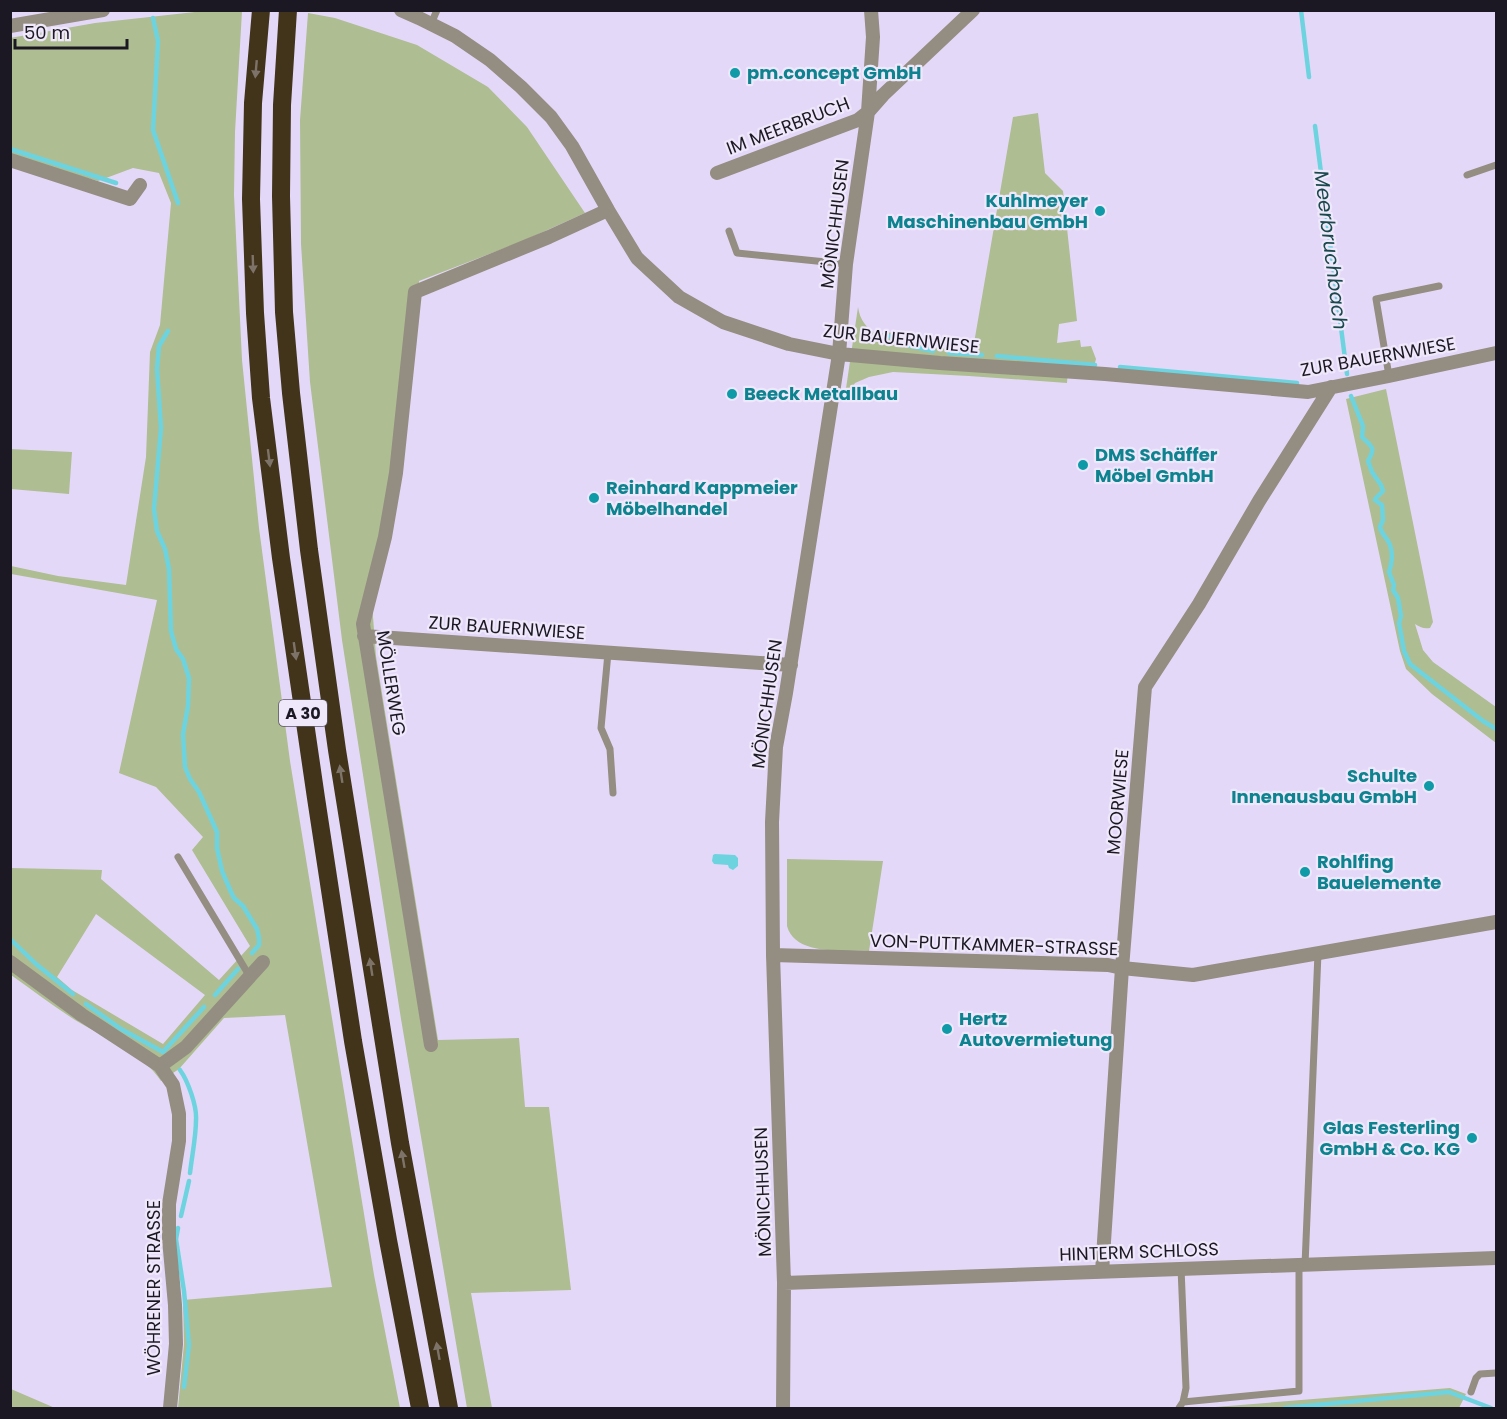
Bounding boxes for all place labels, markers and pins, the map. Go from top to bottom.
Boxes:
place label: pm.concept GmbH [747,60,921,85]
marker: pm.concept GmbH [728,66,742,80]
place label: Kuhlmeyer Maschinenbau GmbH [887,188,1088,234]
marker: Kuhlmeyer Maschinenbau GmbH [1093,204,1107,218]
place label: Beeck Metallbau [744,381,898,406]
marker: Beeck Metallbau [725,387,739,401]
place label: DMS Schäffer Möbel GmbH [1095,442,1218,488]
marker: DMS Schäffer Möbel GmbH [1076,458,1090,472]
place label: Reinhard Kappmeier Möbelhandel [606,475,798,521]
marker: Reinhard Kappmeier Möbelhandel [587,491,601,505]
place label: Schulte Innenausbau GmbH [1231,763,1417,809]
marker: Schulte Innenausbau GmbH [1422,779,1436,793]
place label: Rohlfing Bauelemente [1317,849,1441,895]
marker: Rohlfing Bauelemente [1298,865,1312,879]
place label: Hertz Autovermietung [959,1006,1113,1052]
marker: Hertz Autovermietung [940,1022,954,1036]
place label: Glas Festerling GmbH & Co. KG [1320,1115,1460,1161]
marker: Glas Festerling GmbH & Co. KG [1465,1131,1479,1145]

